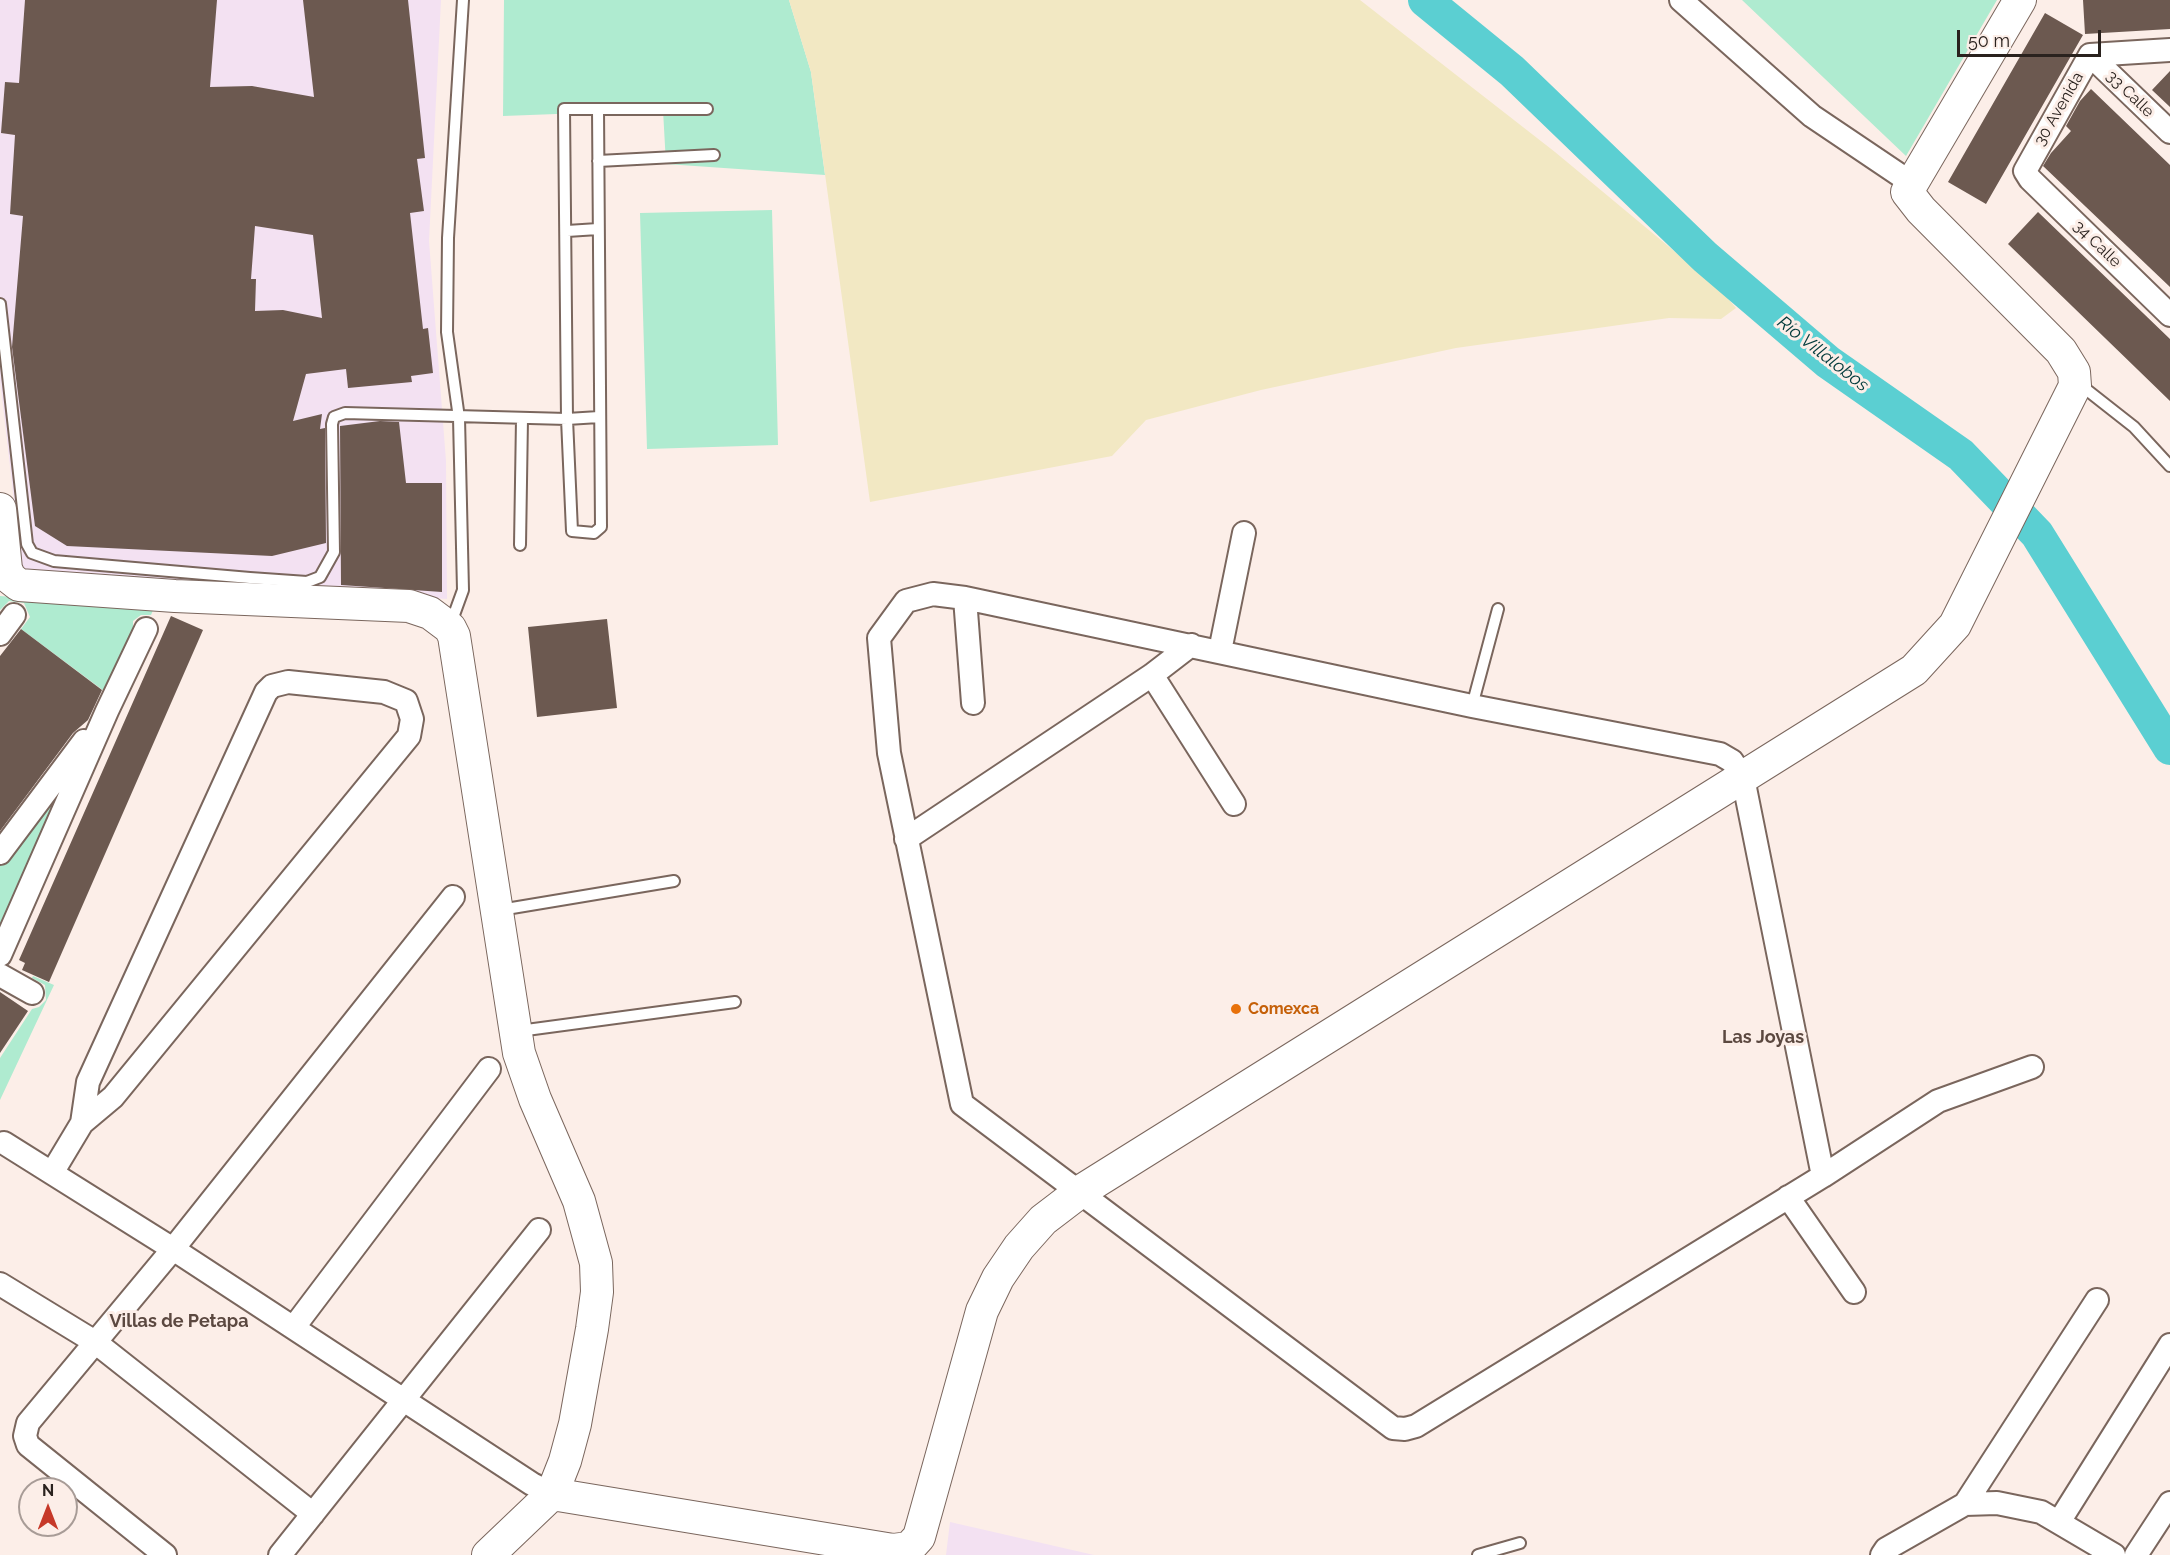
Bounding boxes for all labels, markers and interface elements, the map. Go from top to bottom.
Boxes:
scale bar [1960,18,2104,56]
text: 50 m [1968,30,2010,51]
street label: 33 Calle [2102,67,2158,121]
street label: 30 Avenida [2030,69,2088,149]
street label: 34 Calle [2069,217,2125,271]
water label: Río Villalobos [1773,312,1873,396]
place label: Comexca [1248,999,1319,1019]
marker: Comexca [1229,1002,1243,1016]
district label: Las Joyas [1722,1027,1804,1049]
district label: Villas de Petapa [109,1311,249,1333]
north arrow [18,1477,78,1537]
text: N [42,1481,54,1500]

